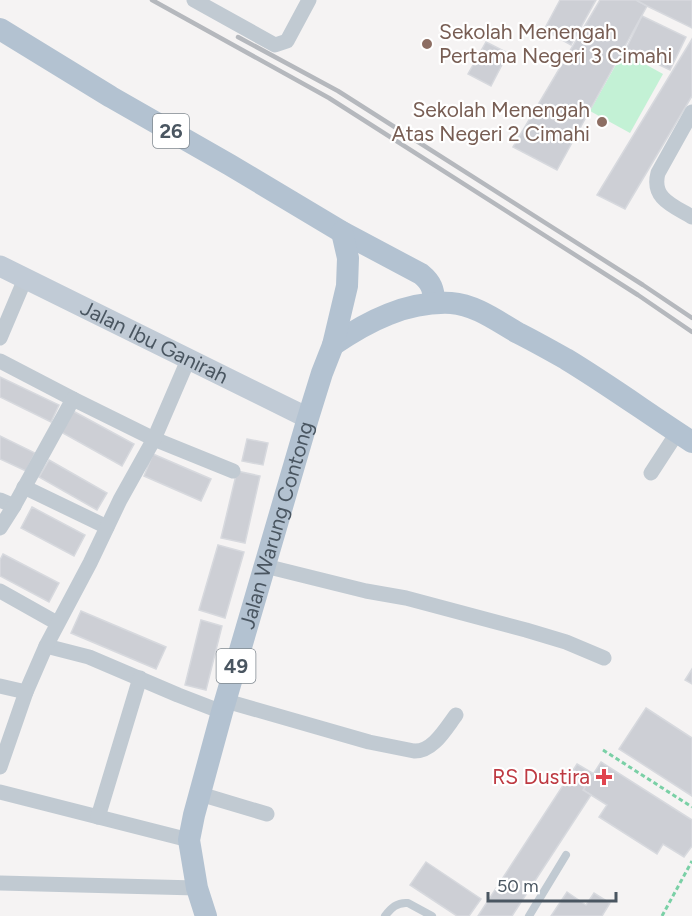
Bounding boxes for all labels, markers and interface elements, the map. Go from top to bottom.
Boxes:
place label: Sekolah Menengah Pertama Negeri 3 Cimahi [439,19,672,68]
marker: Sekolah Menengah Pertama Negeri 3 Cimahi [420,37,434,51]
place label: Sekolah Menengah Atas Negeri 2 Cimahi [391,97,590,146]
road number: 26 [153,114,189,148]
marker: Sekolah Menengah Atas Negeri 2 Cimahi [595,115,609,129]
street label: Jalan Ibu Ganirah [76,295,232,389]
street label: Jalan Warung Contong [234,418,318,632]
road number: 49 [216,649,256,683]
place label: RS Dustira [492,764,590,789]
marker: RS Dustira [595,768,613,786]
scale bar [488,865,616,903]
text: 50 m [497,875,539,897]

